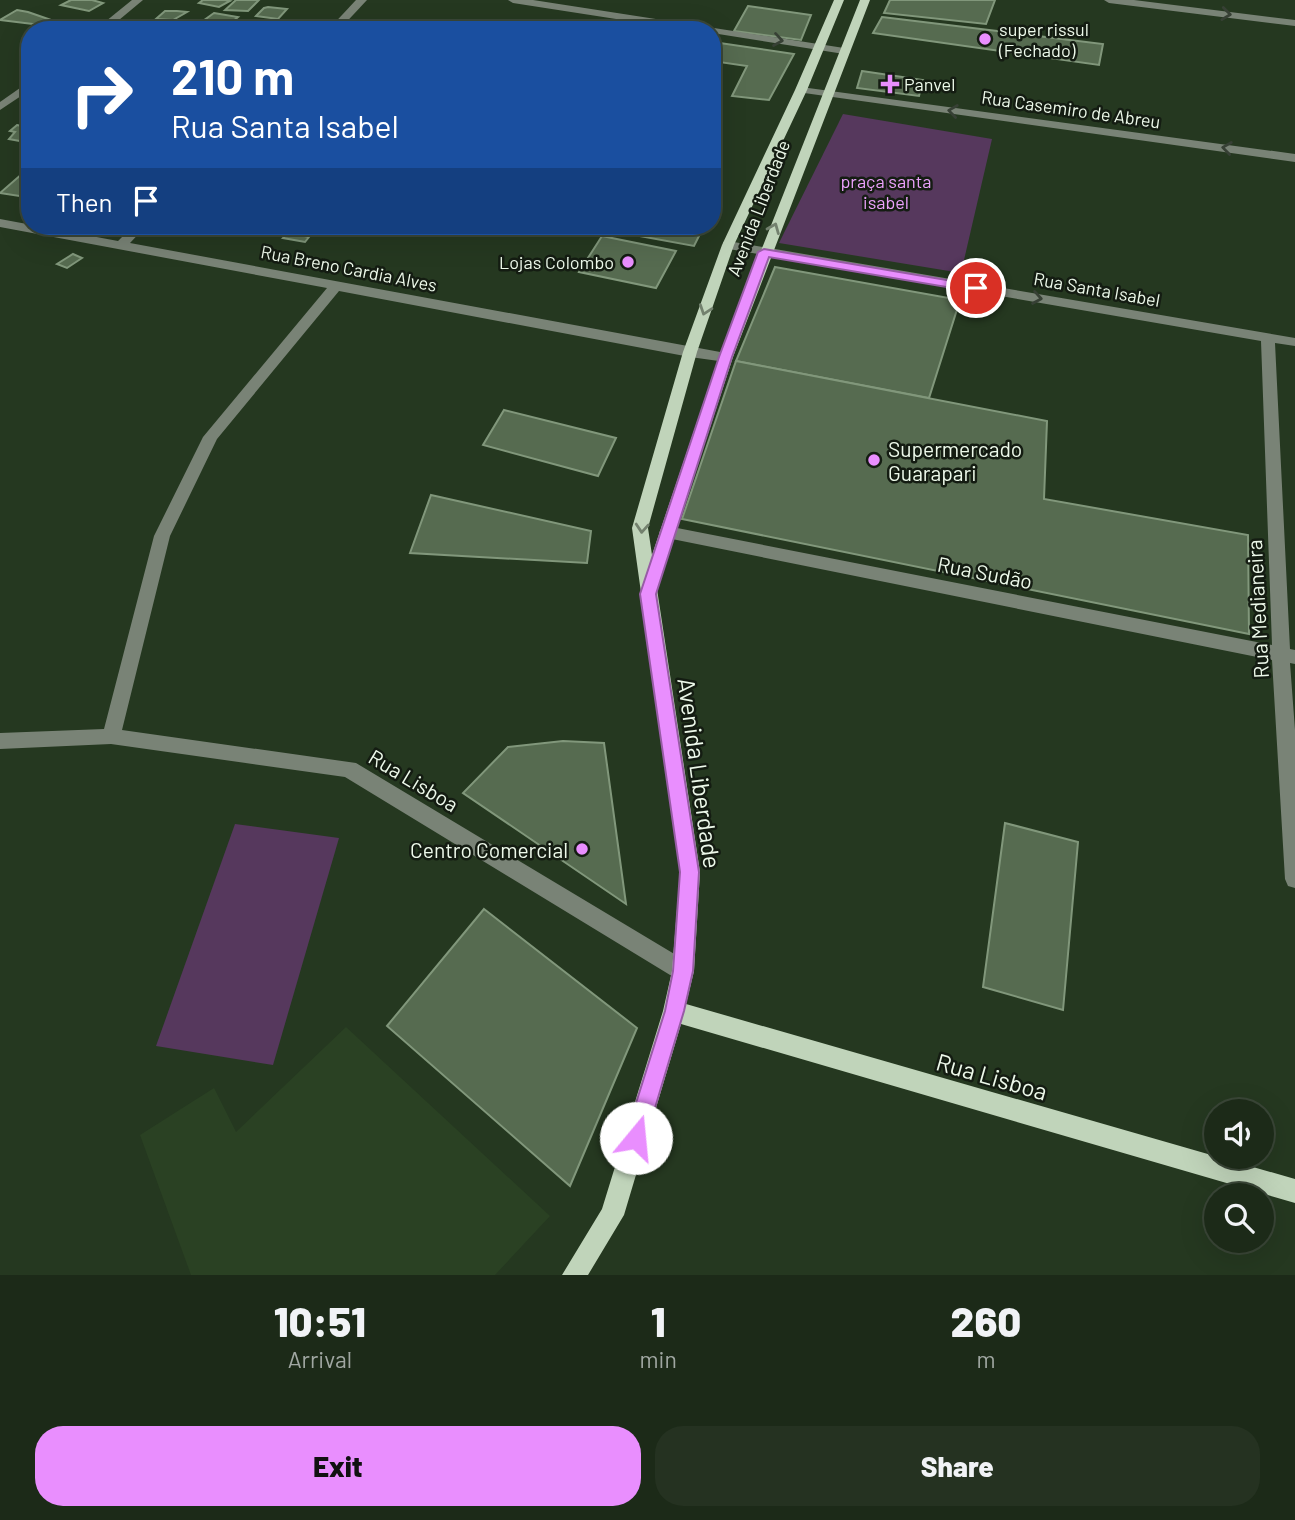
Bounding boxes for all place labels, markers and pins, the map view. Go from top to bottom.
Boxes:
place label: super rissul (Fechado) [998,18,1089,61]
marker: super rissul (Fechado) [977,31,993,47]
place label: Panvel [904,73,955,95]
marker: Panvel [882,76,898,92]
place label: Lojas Colombo [499,251,614,273]
marker: Lojas Colombo [620,254,636,270]
pin [946,258,1006,318]
place label: Supermercado Guarapari [888,436,1022,485]
marker: Supermercado Guarapari [866,452,882,468]
place label: Centro Comercial [410,837,568,862]
marker: Centro Comercial [574,841,590,857]

